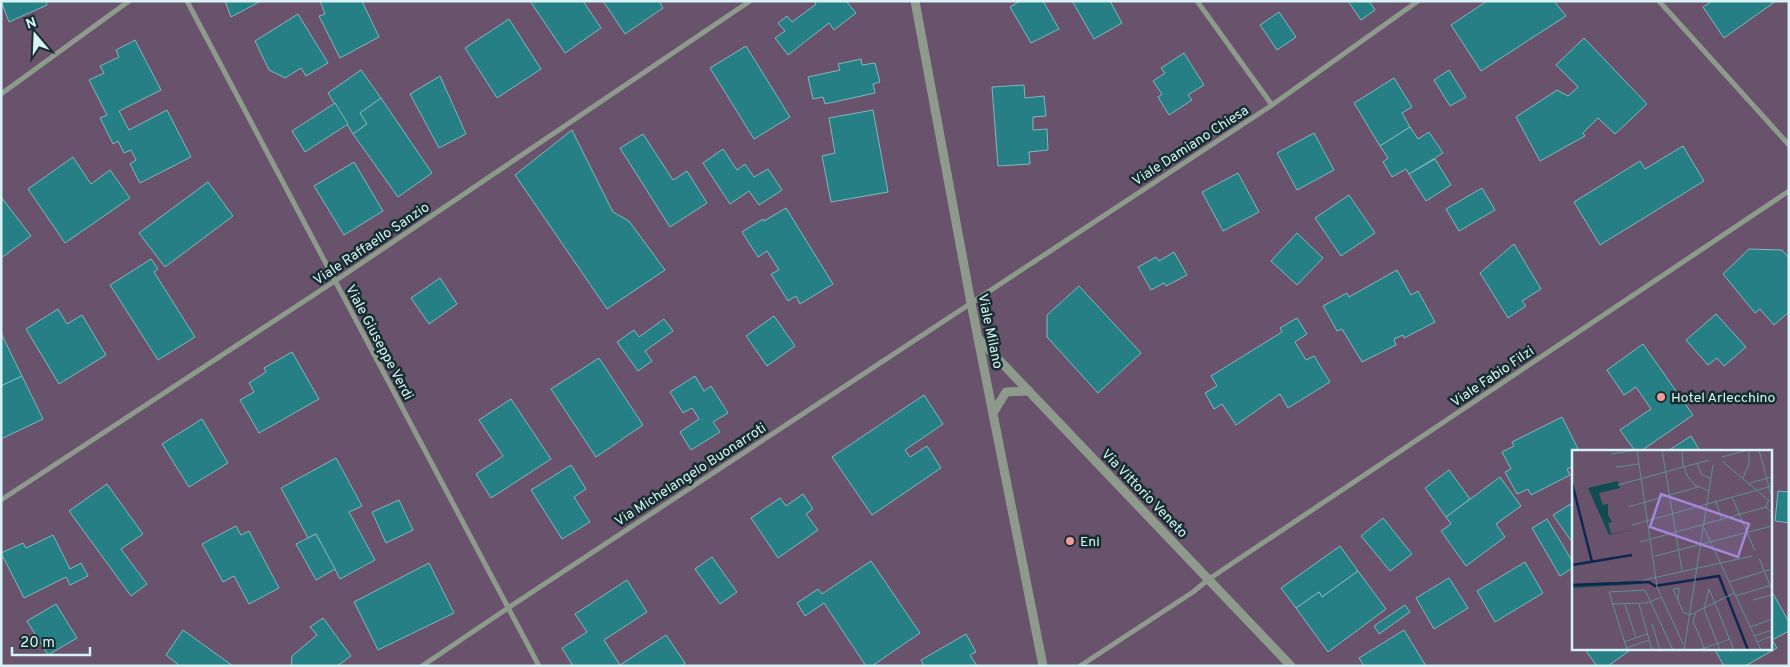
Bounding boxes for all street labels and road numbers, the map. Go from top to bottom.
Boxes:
street label: Viale Damiano Chiesa [1129,102,1252,190]
street label: Viale Raffaello Sanzio [311,199,433,289]
street label: Viale Giuseppe Verdi [341,282,416,403]
street label: Viale Milano [973,292,1006,371]
street label: Viale Fabio Filzi [1448,343,1538,411]
street label: Via Michelangelo Buonarroti [612,420,770,531]
street label: Via Vittorio Veneto [1097,446,1191,542]

